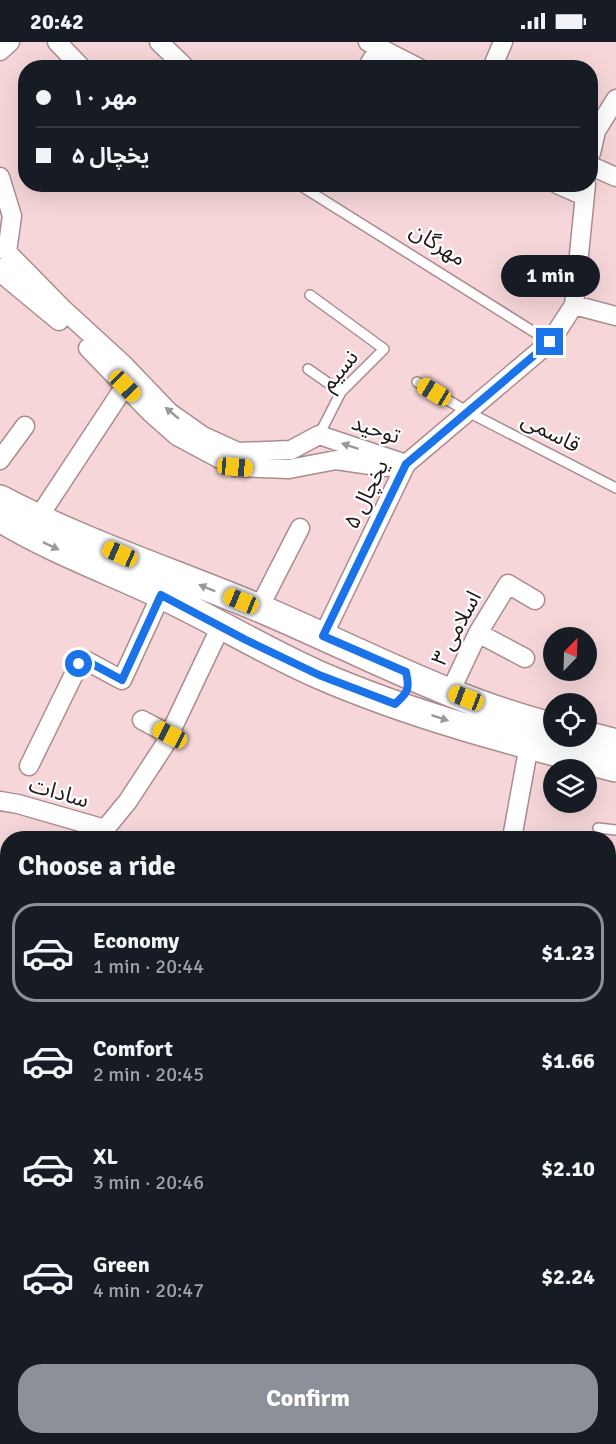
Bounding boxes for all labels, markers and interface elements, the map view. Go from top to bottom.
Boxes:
text: 20:42 [30,8,84,35]
text: مهر ۱۰ [72,84,137,111]
text: یخچال ۵ [72,142,149,169]
street label: مهرگان [405,216,471,272]
callout: 1 min [500,255,600,297]
text: 1 min [526,263,575,288]
route end [536,328,563,355]
street label: نسیم [314,344,366,398]
car [106,367,144,405]
car [414,375,454,409]
street label: قاسمی [517,406,585,458]
one-way arrow [165,407,180,420]
street label: توحید [348,408,404,450]
one-way arrow [341,441,359,450]
street label: یخچال ۵ [338,455,395,534]
car [216,456,254,478]
car [100,538,140,570]
one-way arrow [43,541,60,550]
one-way arrow [198,583,216,593]
car [221,586,261,616]
street label: اسلامی ۳ [425,586,487,670]
north arrow [543,627,597,681]
map controls [543,627,597,813]
route start [65,650,92,677]
car [446,683,486,713]
button: locate [543,693,597,747]
one-way arrow [431,714,449,724]
car [150,719,190,751]
button: layers [543,759,597,813]
street label: سادات [26,771,92,813]
text: Choose a ride [18,850,176,883]
icon: car [21,926,75,980]
text: Economy [93,927,179,954]
text: $1.23 [541,939,595,966]
text: 1 min · 20:44 [93,954,204,979]
icon: car [21,1034,75,1088]
text: Comfort [93,1035,173,1062]
text: $1.66 [541,1047,595,1074]
text: 2 min · 20:45 [93,1062,204,1087]
icon: car [21,1142,75,1196]
text: XL [93,1143,118,1170]
text: $2.10 [541,1155,595,1182]
text: 3 min · 20:46 [93,1170,204,1195]
icon: car [21,1250,75,1304]
text: Green [93,1251,150,1278]
text: $2.24 [541,1263,595,1290]
text: 4 min · 20:47 [93,1278,204,1303]
button: Confirm [18,1364,598,1433]

